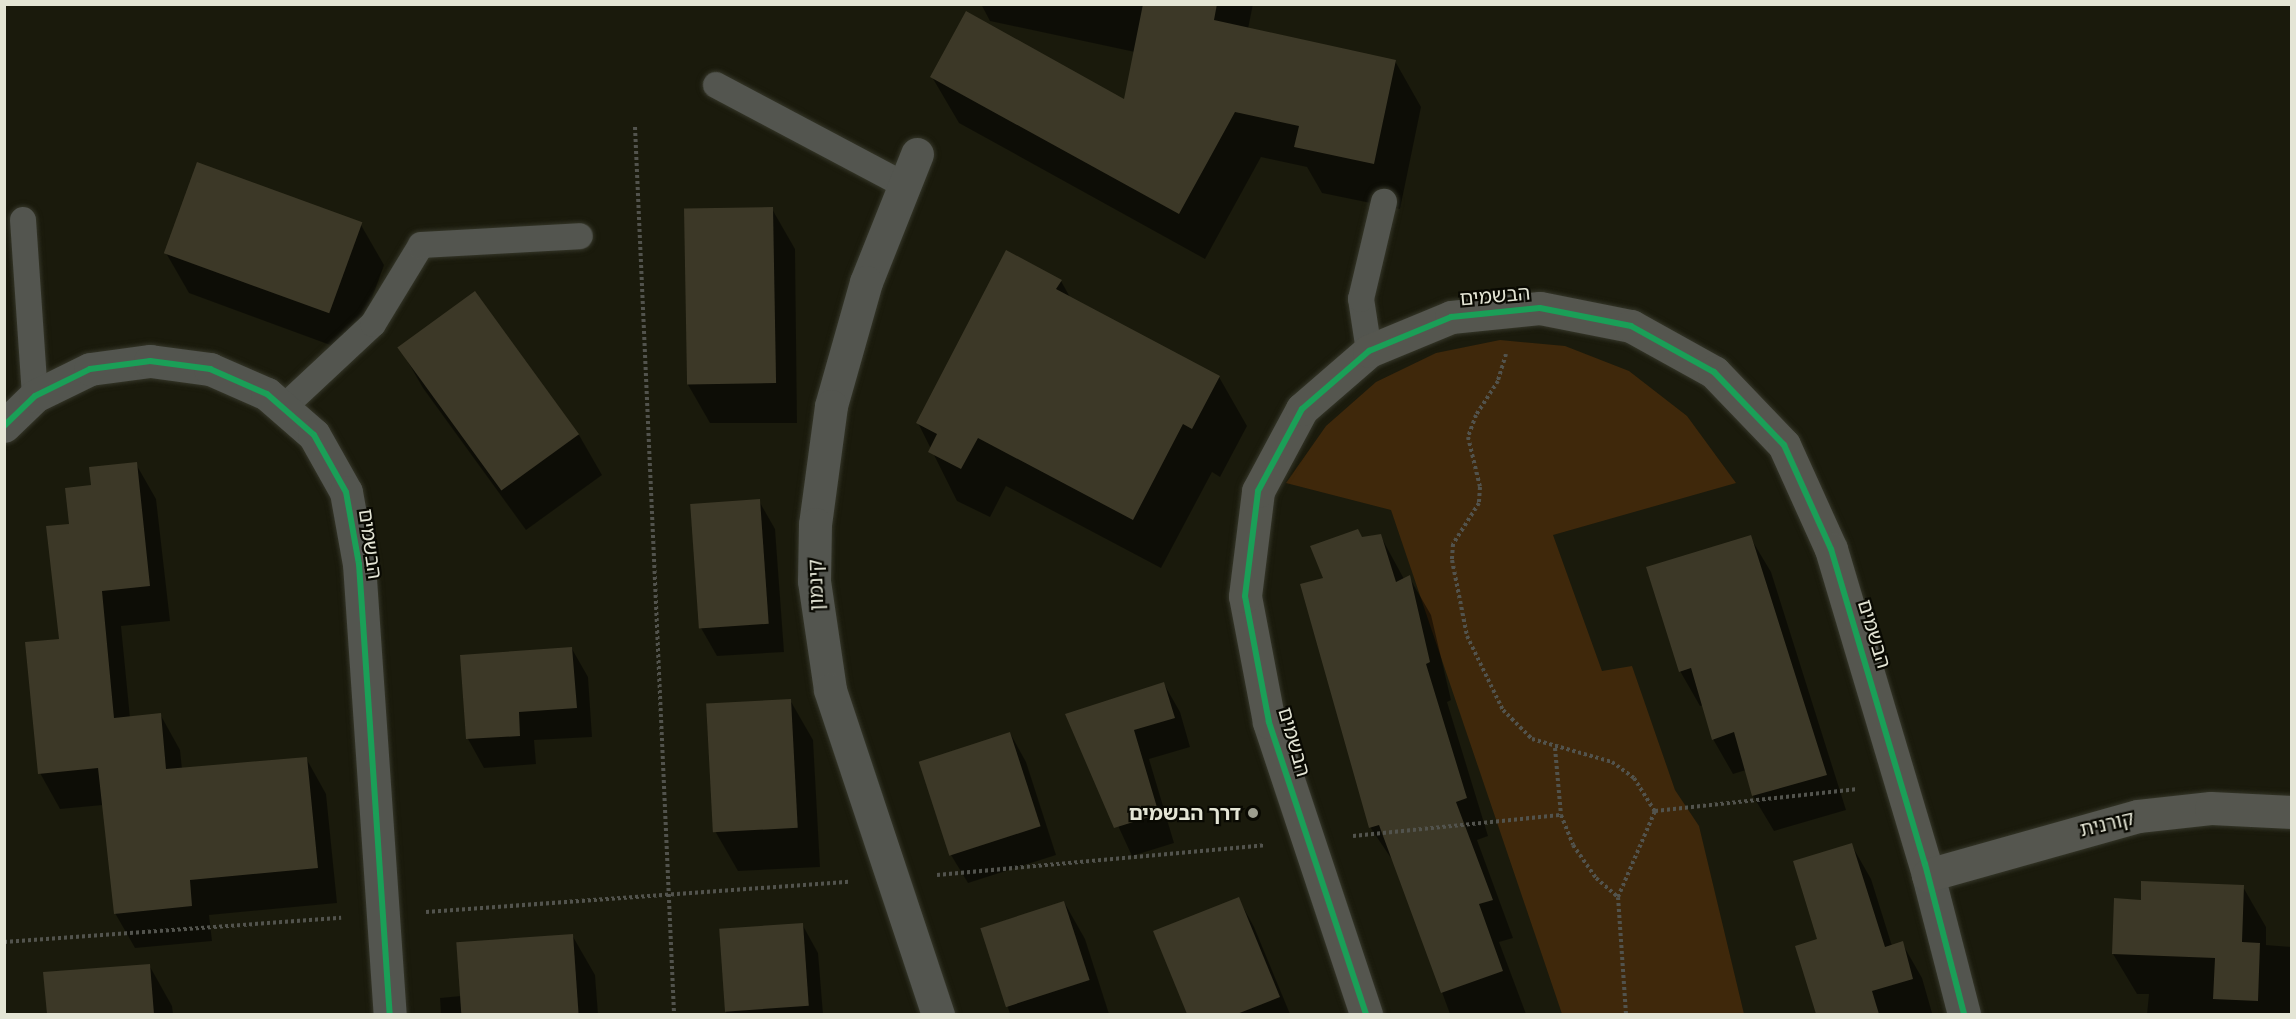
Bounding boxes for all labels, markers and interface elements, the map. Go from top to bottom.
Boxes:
street label: הבשמים [1459,281,1531,311]
street label: הבשמים [353,507,387,581]
street label: קינמון [803,559,829,611]
street label: הבשמים [1852,597,1896,671]
street label: הבשמים [1273,705,1315,779]
place label: דרך הבשמים [1129,801,1241,825]
marker: דרך הבשמים [1246,806,1260,820]
street label: קורנית [2077,806,2137,842]

